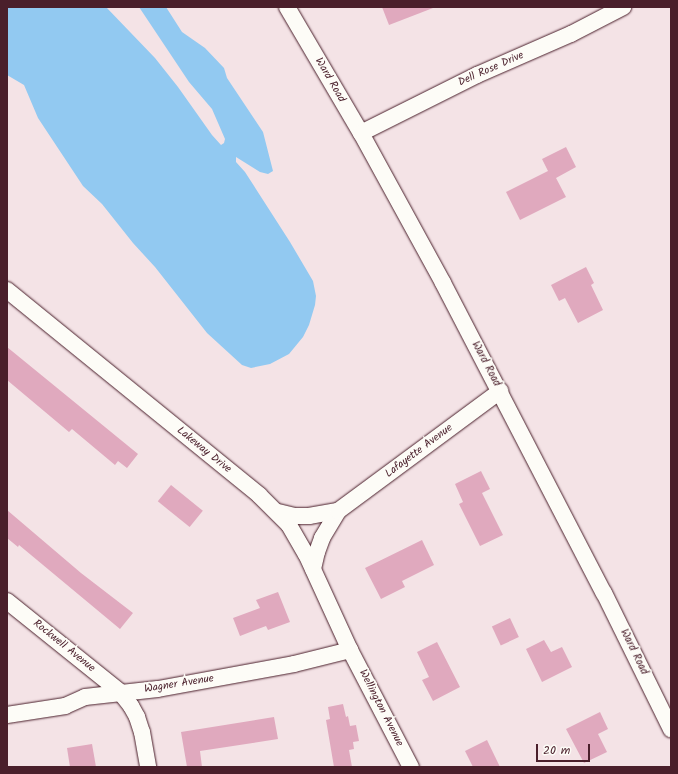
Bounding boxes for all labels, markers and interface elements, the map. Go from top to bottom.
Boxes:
street label: Dell Rose Drive [456,49,526,89]
street label: Ward Road [312,55,348,105]
street label: Ward Road [469,339,503,389]
street label: Lafayette Avenue [383,421,455,481]
street label: Lakeway Drive [174,424,234,476]
street label: Rockwell Avenue [30,617,98,675]
street label: Ward Road [617,627,651,677]
street label: Wellington Avenue [356,667,406,749]
street label: Wagner Avenue [143,672,215,696]
scale bar [538,736,592,762]
text: 20 m [543,741,570,760]

